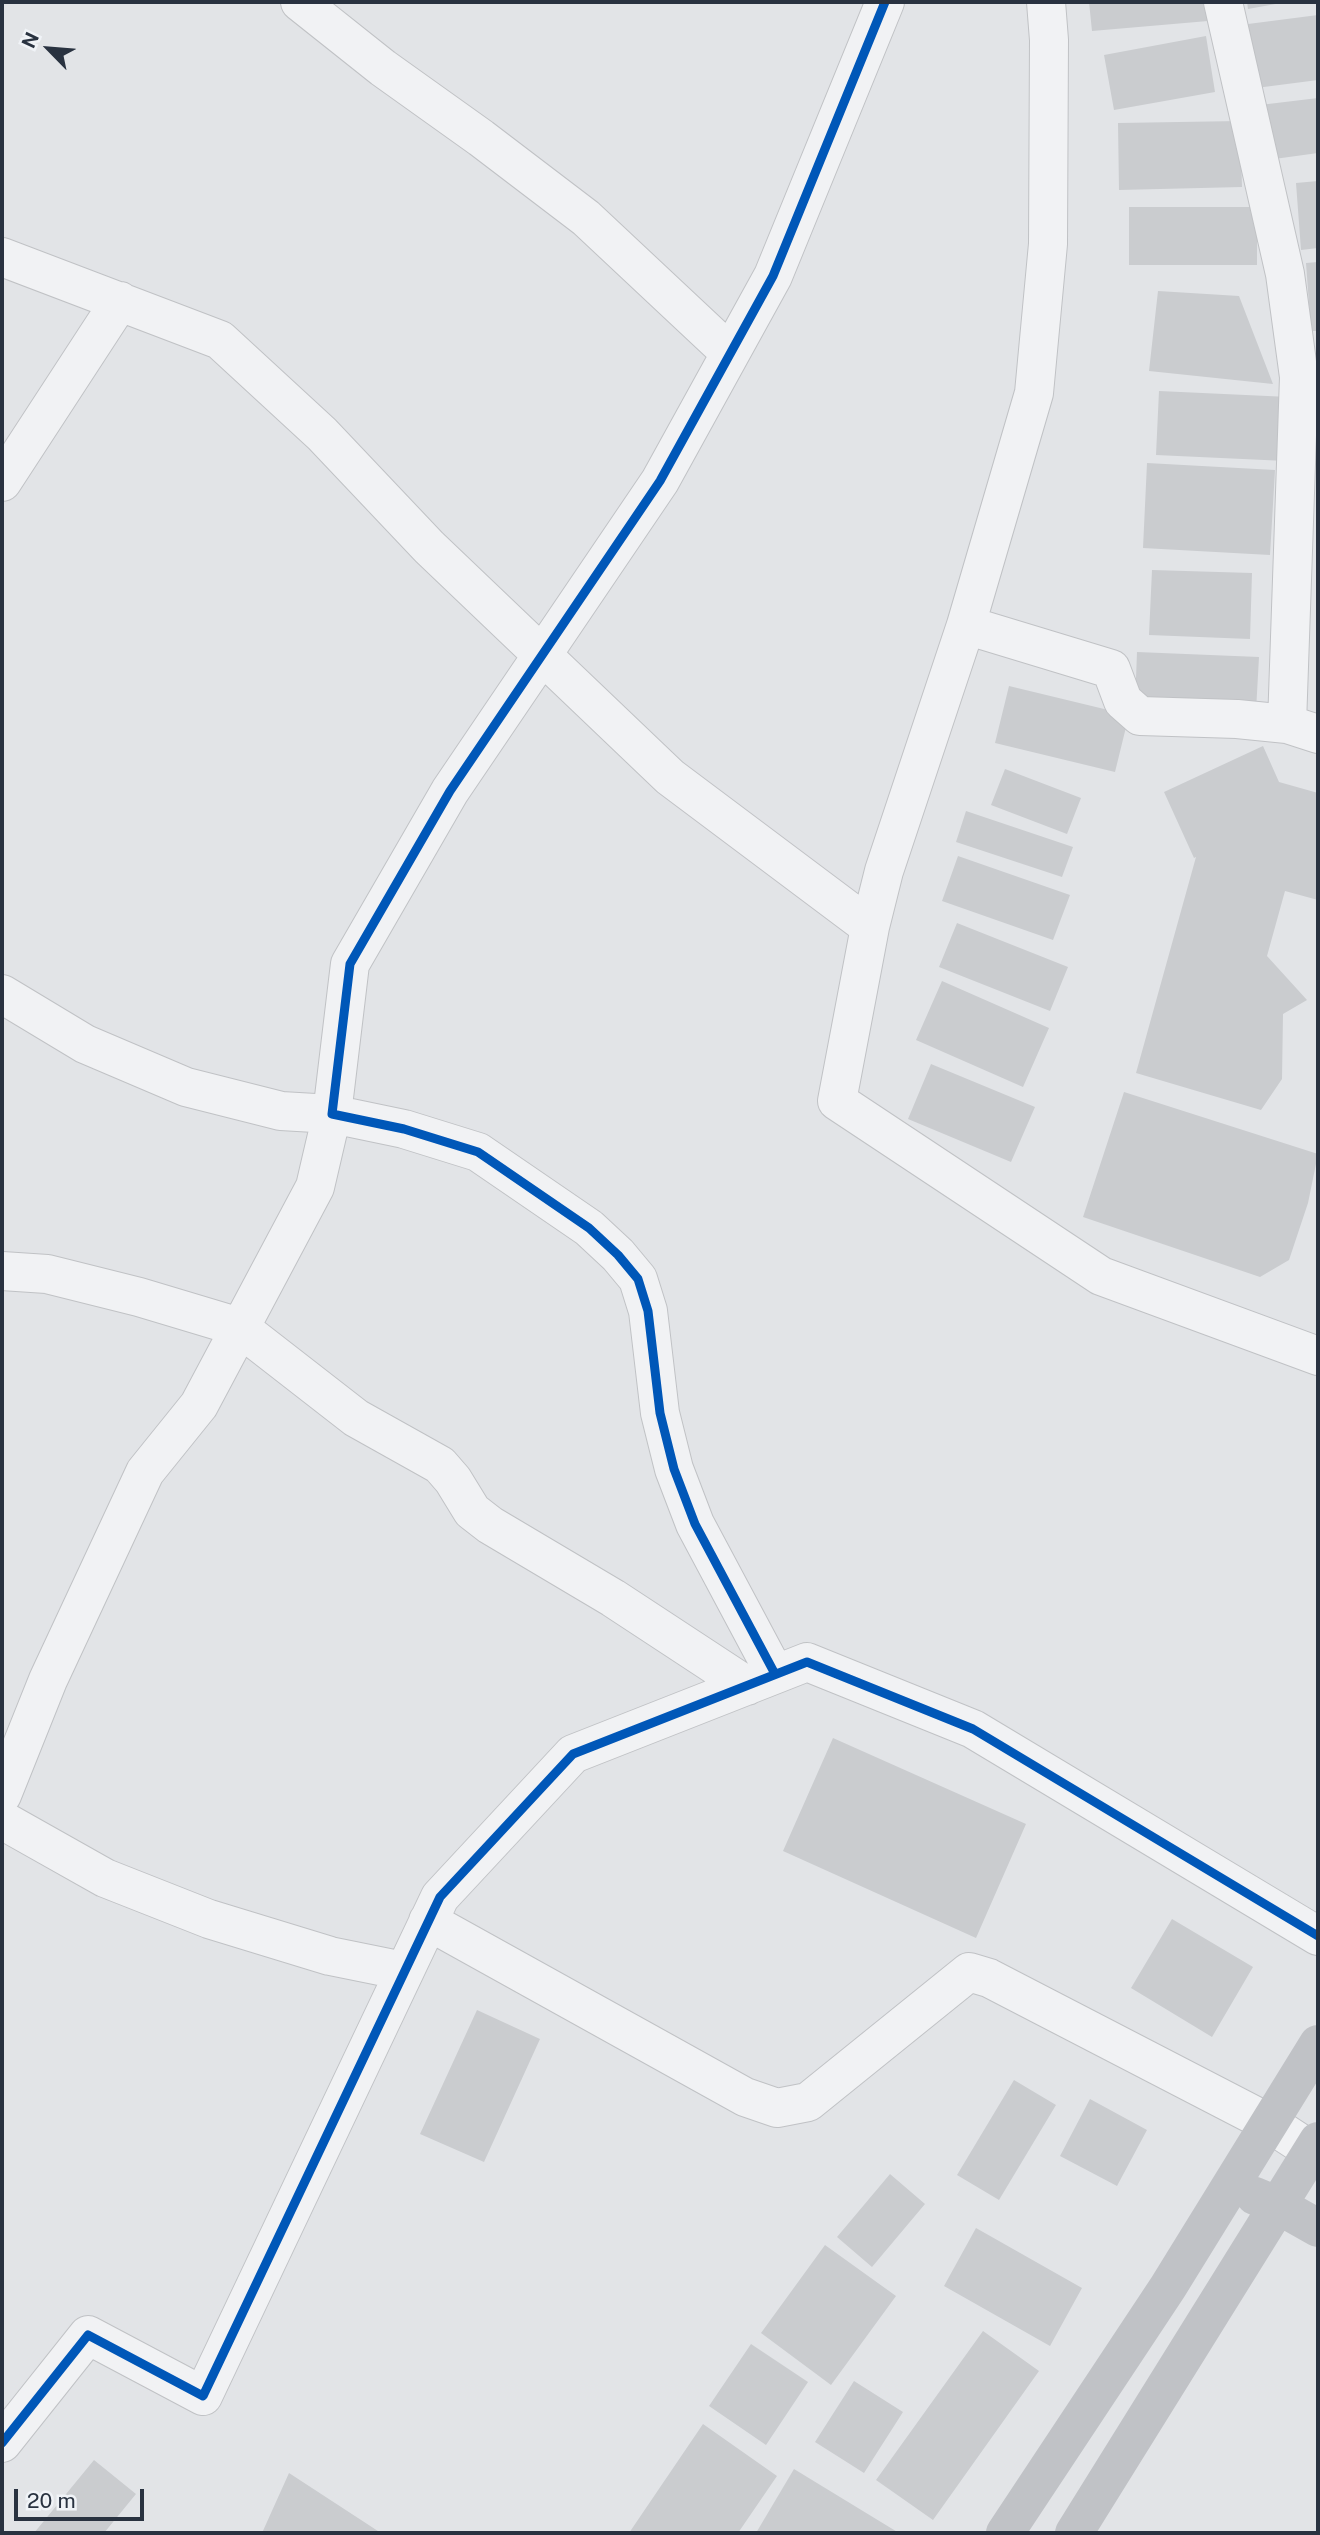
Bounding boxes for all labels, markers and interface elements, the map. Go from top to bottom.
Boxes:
north arrow [14,14,84,84]
text: N [17,29,43,52]
scale bar [18,2476,147,2520]
text: 20 m [27,2488,76,2513]

